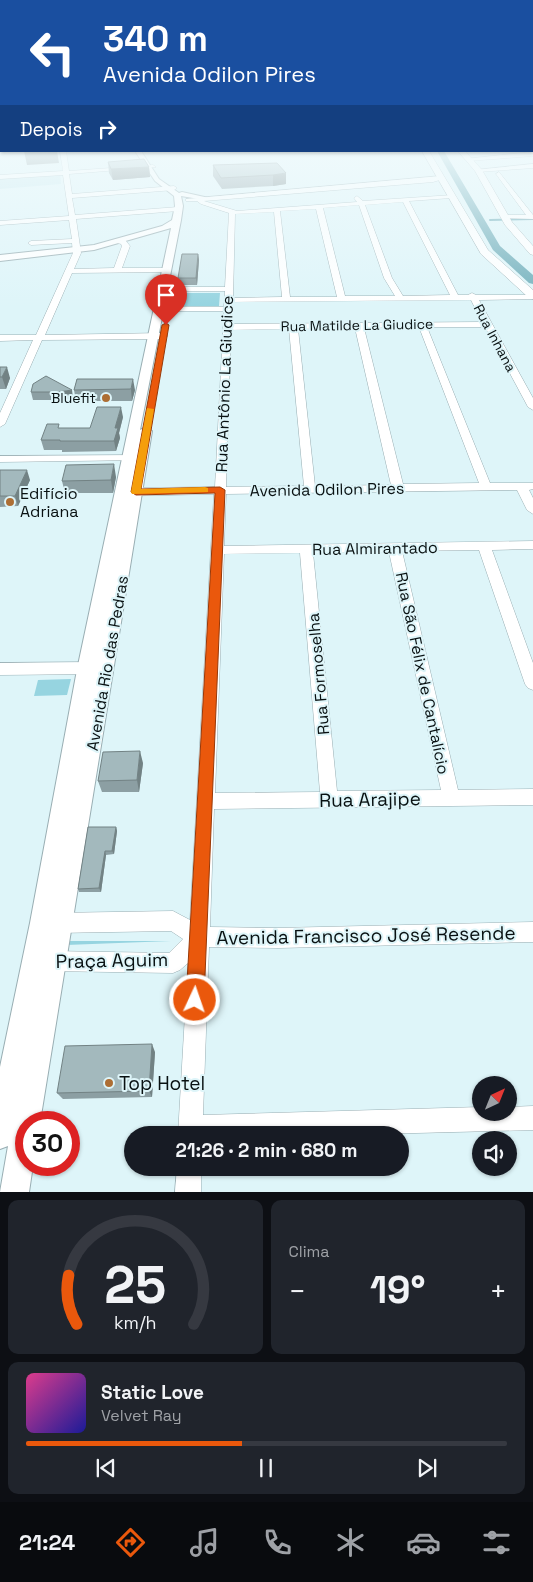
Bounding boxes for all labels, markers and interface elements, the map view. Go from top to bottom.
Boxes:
text: 340 m [103,17,208,61]
icon: left [20,20,85,85]
text: Avenida Odilon Pires [103,60,316,88]
icon: right [93,115,121,143]
text: Depois [20,117,83,142]
pin [145,274,187,325]
icon: arrive [152,281,180,309]
street label: Rua Antônio La Giudice [211,295,238,473]
street label: Rua Inhana [470,301,520,375]
street label: Rua Matilde La Giudice [281,315,433,335]
place label: Bluefit [51,389,96,407]
marker: Bluefit [100,392,112,404]
street label: Avenida Odilon Pires [249,478,405,501]
place label: Edifício Adriana [20,483,79,522]
marker: Edifício Adriana [4,496,16,508]
street label: Rua Almirantado [312,537,438,560]
street label: Rua São Félix de Cantalício [391,570,454,776]
street label: Avenida Rio das Pedras [82,574,133,752]
street label: Rua Formoselha [303,612,334,736]
street label: Rua Arajipe [319,786,421,813]
street label: Avenida Francisco José Resende [216,920,516,951]
street label: Praça Aguim [55,947,169,974]
position arrow [168,973,220,1025]
place label: Top Hotel [119,1071,205,1096]
north arrow [472,1076,518,1121]
map controls [472,1076,517,1176]
marker: Top Hotel [103,1077,115,1089]
speed limit sign: 30 [15,1111,80,1176]
button: sound [472,1131,517,1176]
text: 21:26 · 2 min · 680 m [176,1138,357,1163]
text: Clima [289,1241,330,1262]
text: 25 [104,1252,166,1318]
text: 19° [370,1266,426,1314]
text: − [289,1273,306,1309]
text: + [490,1273,507,1309]
text: km/h [114,1311,157,1334]
text: Static Love [101,1380,204,1405]
text: Velvet Ray [101,1405,182,1426]
icon: previous [92,1454,120,1482]
icon: pause [252,1454,280,1482]
icon: next [413,1454,441,1482]
icon: directions [113,1525,148,1560]
icon: music [187,1525,222,1560]
icon: phone [260,1525,295,1560]
icon: climate [333,1525,368,1560]
icon: car [406,1525,441,1560]
icon: filters [479,1525,514,1560]
text: 21:24 [19,1528,75,1556]

